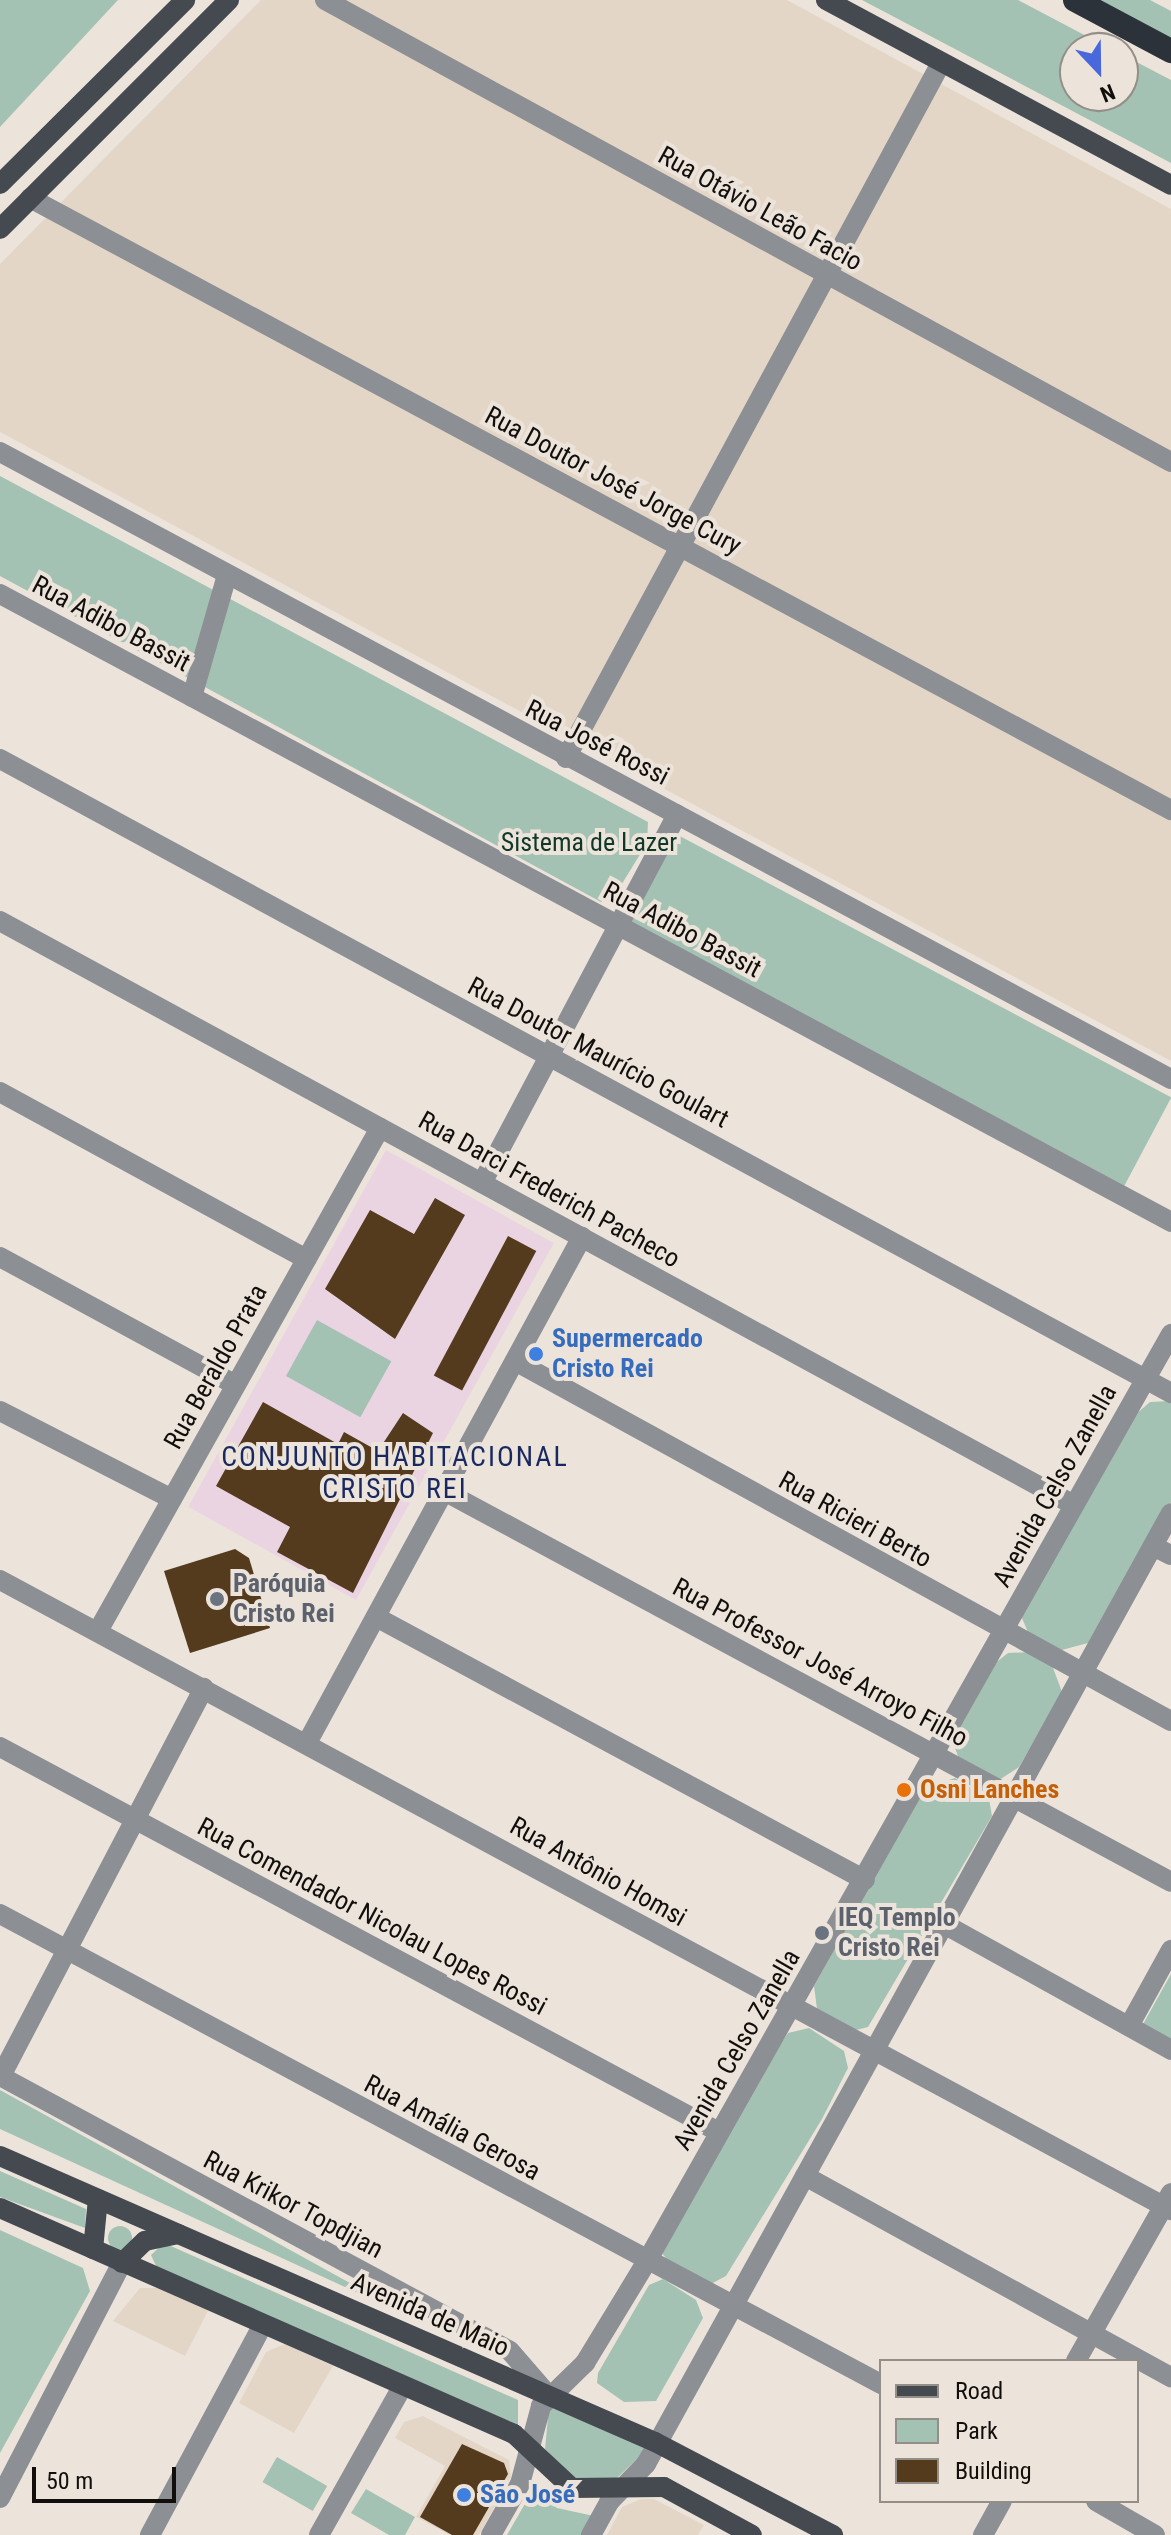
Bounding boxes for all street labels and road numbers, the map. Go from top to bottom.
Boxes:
street label: Rua Otávio Leão Facio [653,140,867,278]
street label: Rua Doutor José Jorge Cury [479,400,747,562]
street label: Rua Adibo Bassit [27,569,195,679]
street label: Rua José Rossi [520,693,674,793]
street label: Rua Adibo Bassit [598,875,766,985]
street label: Rua Doutor Maurício Goulart [462,971,734,1135]
street label: Rua Darci Frederich Pacheco [413,1105,685,1275]
street label: Rua Beraldo Prata [158,1279,274,1455]
street label: Avenida Celso Zanella [986,1379,1124,1593]
street label: Rua Ricieri Berto [773,1465,937,1575]
street label: Rua Professor José Arroyo Filho [667,1572,973,1754]
street label: Rua Comendador Nicolau Lopes Rossi [192,1811,552,2023]
street label: Rua Antônio Homsi [504,1811,692,1933]
street label: Avenida Celso Zanella [667,1944,807,2156]
street label: Rua Amália Gerosa [359,2069,545,2187]
street label: Rua Krikor Topdjian [198,2144,388,2266]
street label: Avenida de Maio [346,2266,514,2364]

